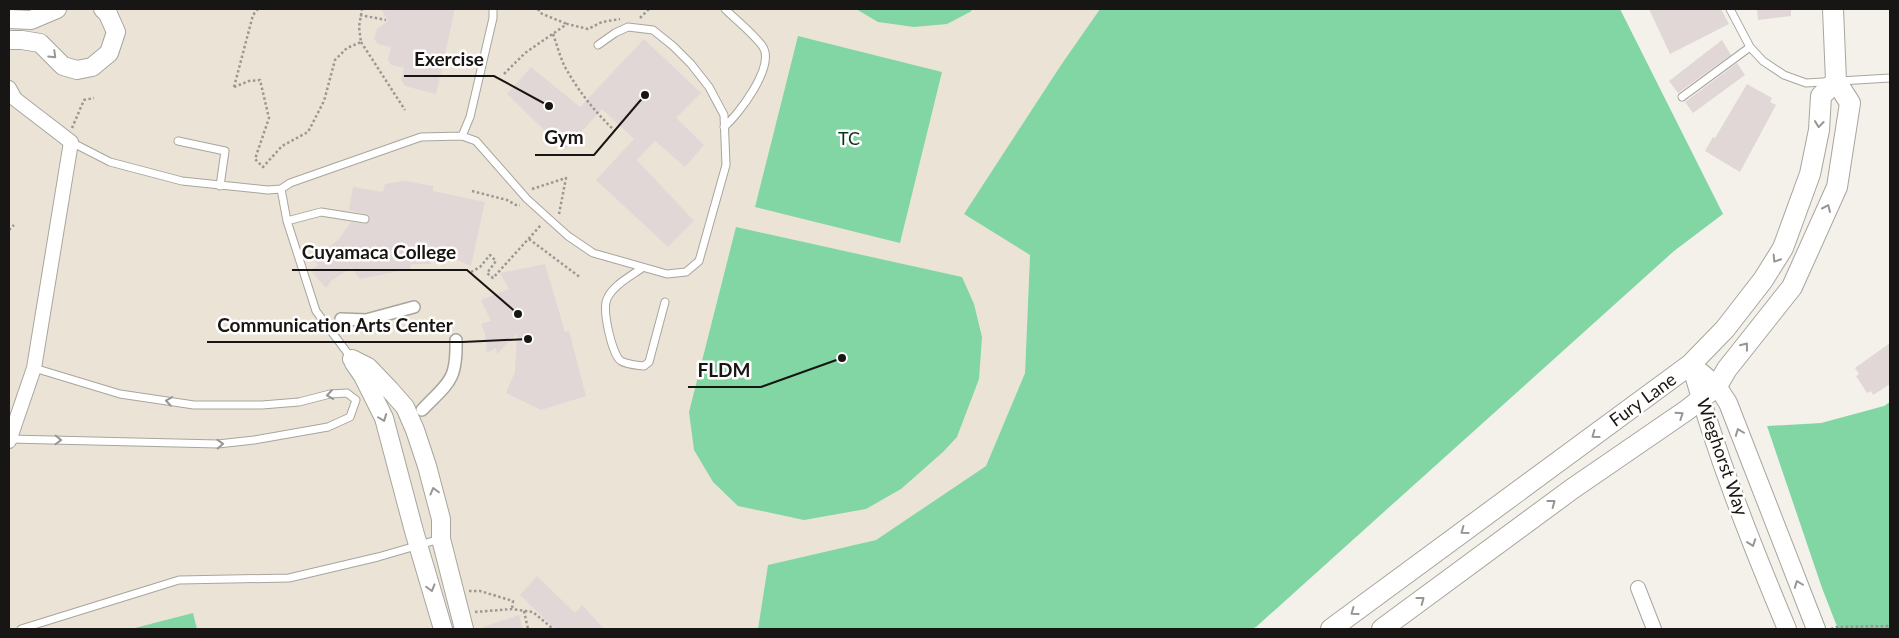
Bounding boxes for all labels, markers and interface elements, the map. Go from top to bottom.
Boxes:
callout: Exercise [404,42,494,76]
text: Exercise [414,47,484,70]
one-way arrow [47,49,56,58]
one-way arrow [1814,120,1825,128]
callout: Gym [535,121,594,155]
text: Gym [544,125,584,148]
park label: TC [838,127,860,149]
one-way arrow [1821,204,1832,213]
callout: Cuyamaca College [292,236,467,270]
text: Cuyamaca College [302,240,456,263]
one-way arrow [1773,254,1783,263]
callout: Communication Arts Center [207,308,463,342]
text: Communication Arts Center [217,313,454,336]
one-way arrow [1740,343,1749,352]
callout: FLDM [688,353,761,387]
text: FLDM [697,358,751,381]
street label: Fury Lane [1605,368,1680,431]
one-way arrow [326,389,334,400]
street label: Wieghorst Way [1693,395,1754,519]
one-way arrow [164,396,172,407]
one-way arrow [1674,412,1684,421]
one-way arrow [377,413,387,422]
one-way arrow [1735,428,1746,437]
one-way arrow [1591,429,1601,438]
one-way arrow [54,435,62,445]
one-way arrow [217,438,225,449]
one-way arrow [429,487,440,496]
one-way arrow [1546,501,1555,509]
one-way arrow [1460,525,1470,534]
one-way arrow [1746,538,1756,547]
one-way arrow [1794,580,1804,589]
one-way arrow [425,583,435,591]
one-way arrow [1415,597,1425,606]
one-way arrow [1351,606,1360,615]

